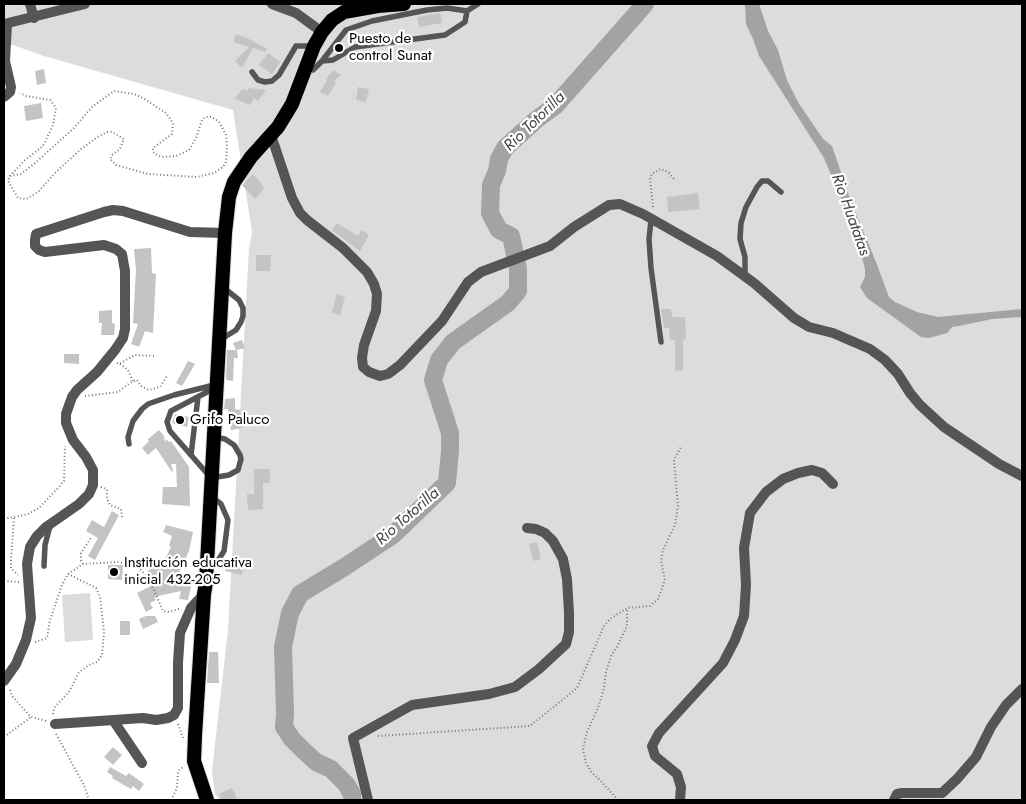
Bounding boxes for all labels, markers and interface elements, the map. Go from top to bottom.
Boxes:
place label: Puesto de control Sunat [349,30,432,65]
marker: Puesto de control Sunat [333,42,345,54]
water label: Rio Totorilla [500,88,570,156]
water label: Rio Huatatas [826,172,874,258]
place label: Grifo Paluco [190,411,269,429]
marker: Grifo Paluco [174,414,186,426]
water label: Rio Totorilla [372,484,444,550]
place label: Institución educativa inicial 432-205 [124,554,252,589]
marker: Institución educativa inicial 432-205 [108,566,120,578]

